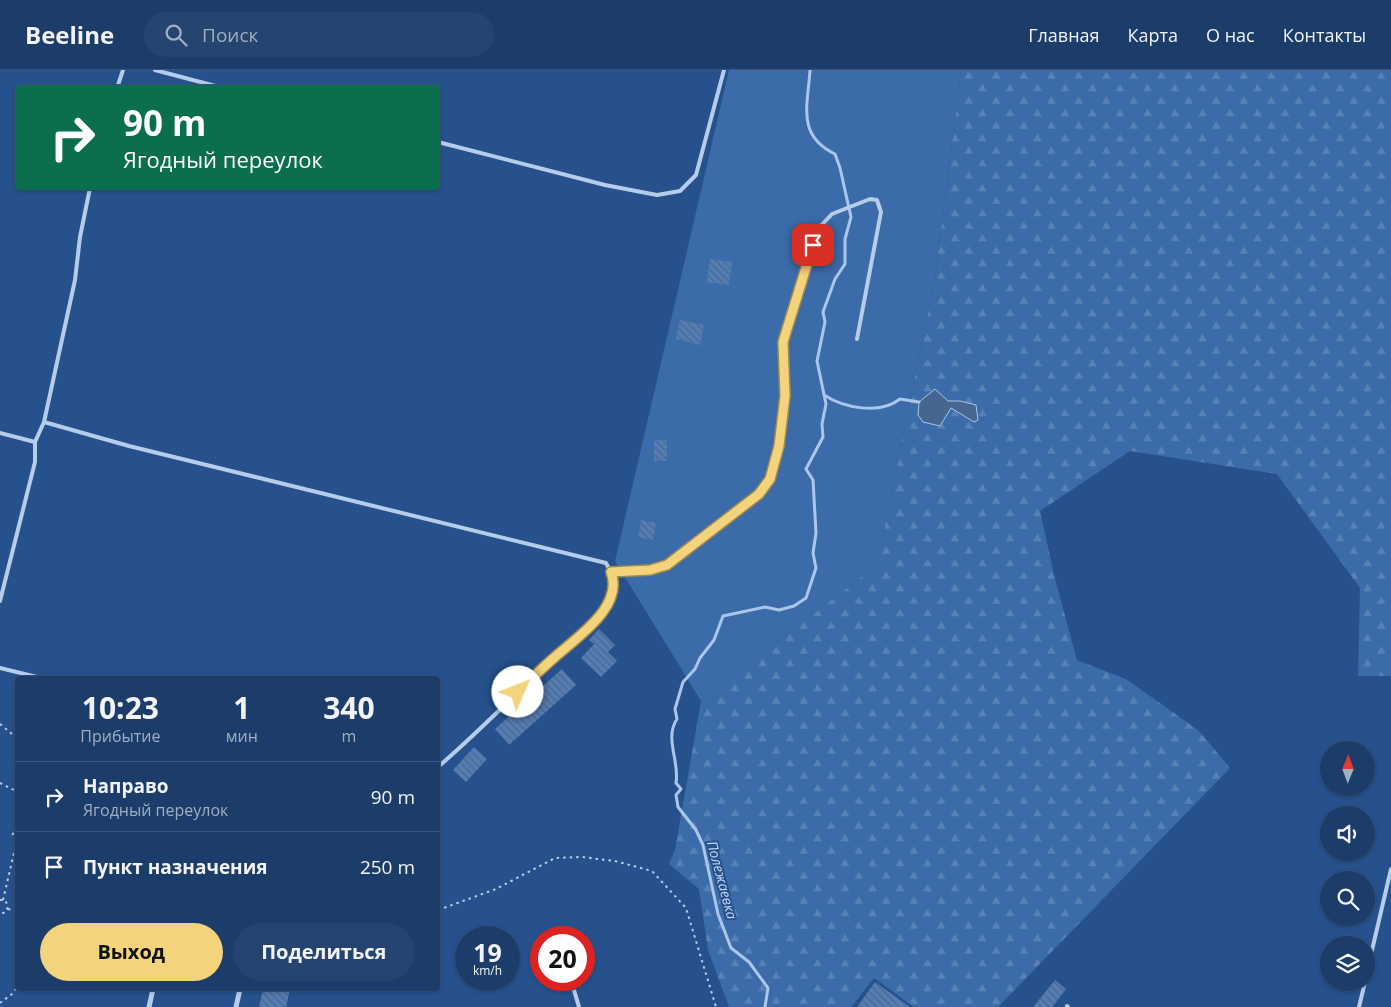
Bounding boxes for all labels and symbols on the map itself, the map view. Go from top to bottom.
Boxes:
pin [792,224,834,266]
position arrow [491,665,543,717]
north arrow [1320,741,1375,796]
water label: Полежаевка [703,839,742,921]
speed limit sign: 20 [530,926,595,991]

